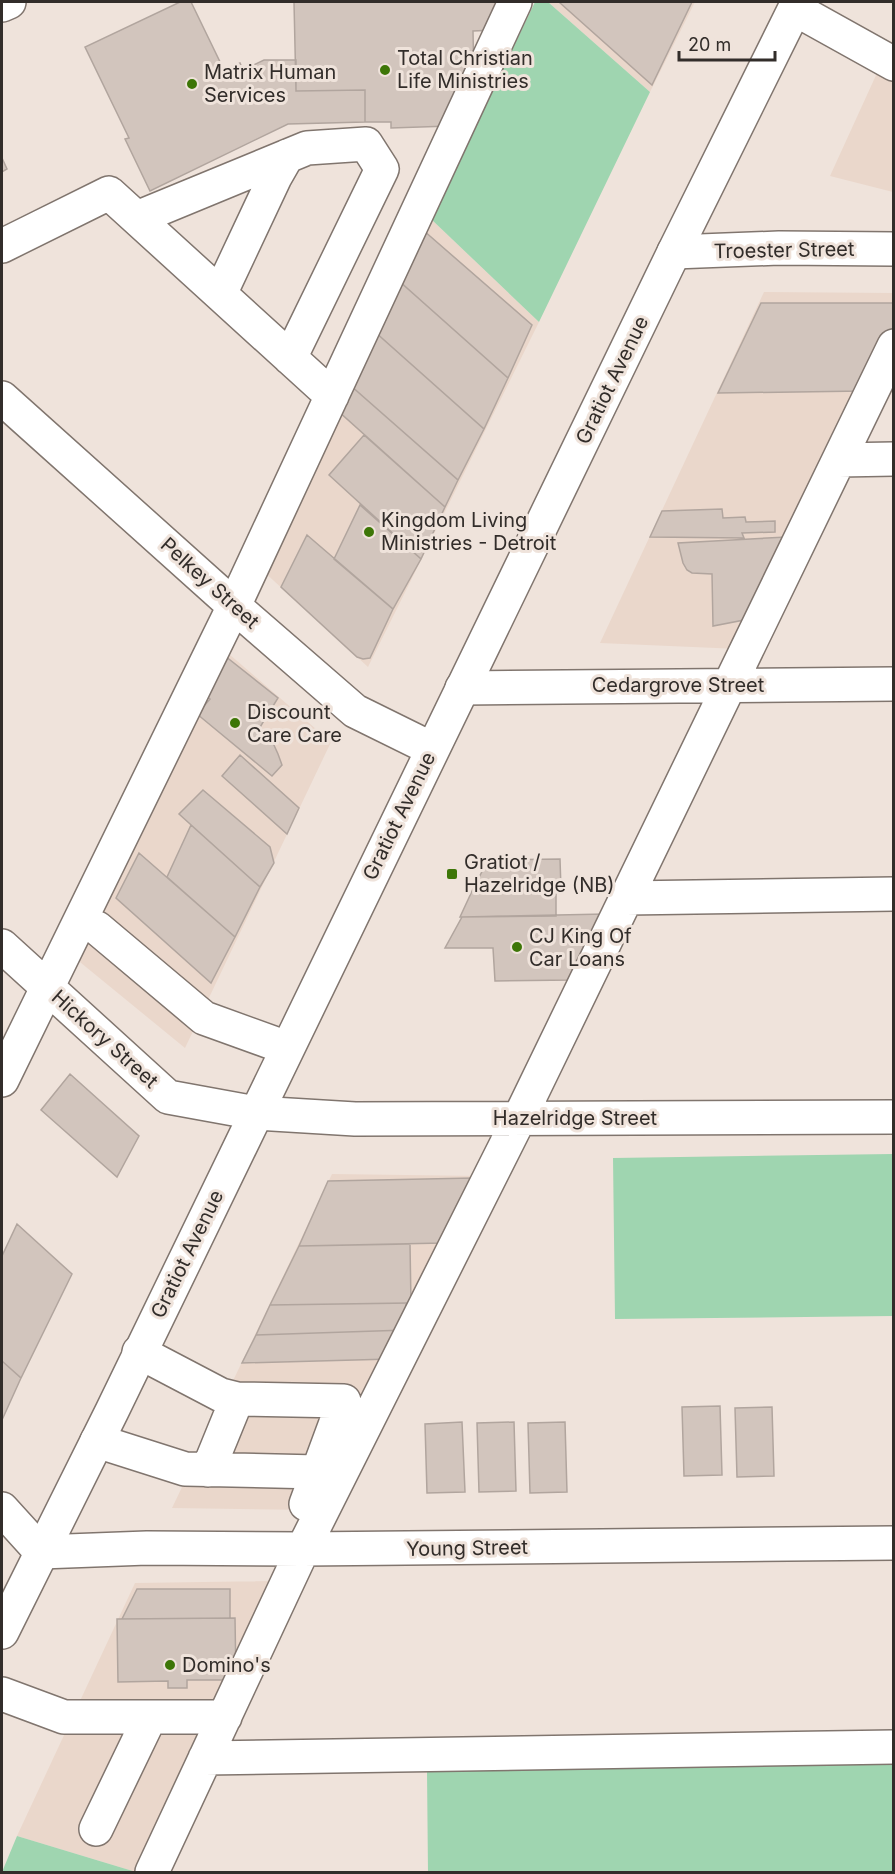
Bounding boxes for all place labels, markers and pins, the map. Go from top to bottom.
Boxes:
place label: Total Christian Life Ministries [397,46,533,93]
place label: Matrix Human Services [204,60,336,107]
marker: Total Christian Life Ministries [378,63,392,77]
marker: Matrix Human Services [185,77,199,91]
place label: Kingdom Living Ministries - Detroit [381,508,557,555]
marker: Kingdom Living Ministries - Detroit [362,525,376,539]
place label: Discount Care Care [247,700,342,747]
marker: Discount Care Care [228,716,242,730]
place label: Gratiot / Hazelridge (NB) [464,850,615,897]
marker: Gratiot / Hazelridge (NB) [445,867,459,881]
place label: CJ King Of Car Loans [529,924,632,971]
marker: CJ King Of Car Loans [510,940,524,954]
place label: Domino's [182,1653,271,1677]
marker: Domino's [163,1658,177,1672]

